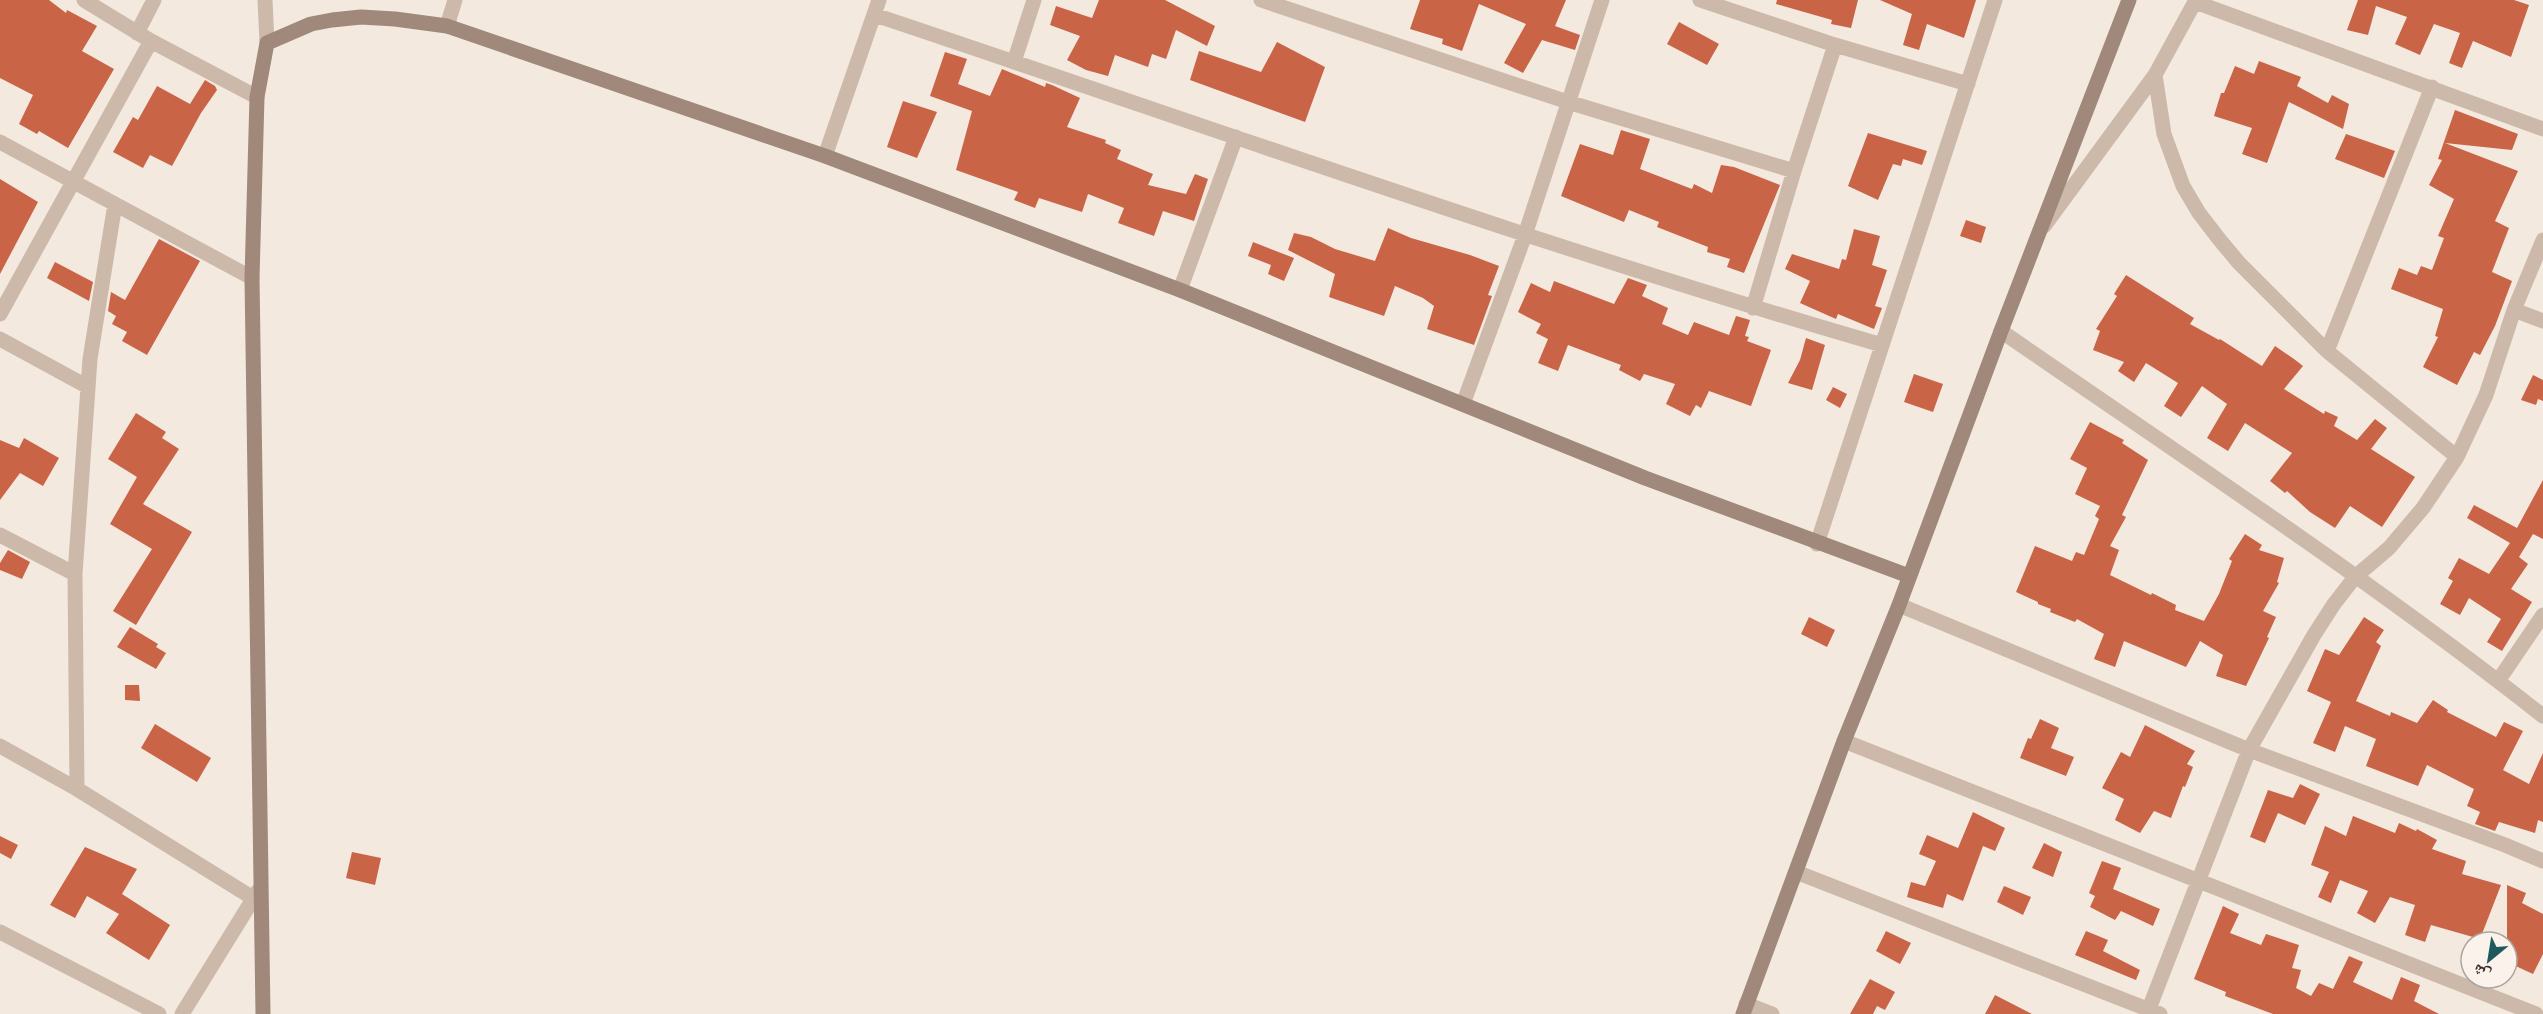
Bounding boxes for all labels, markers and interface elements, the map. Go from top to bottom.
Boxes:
north arrow [2459,930,2519,990]
text: ش [2470,959,2494,985]

